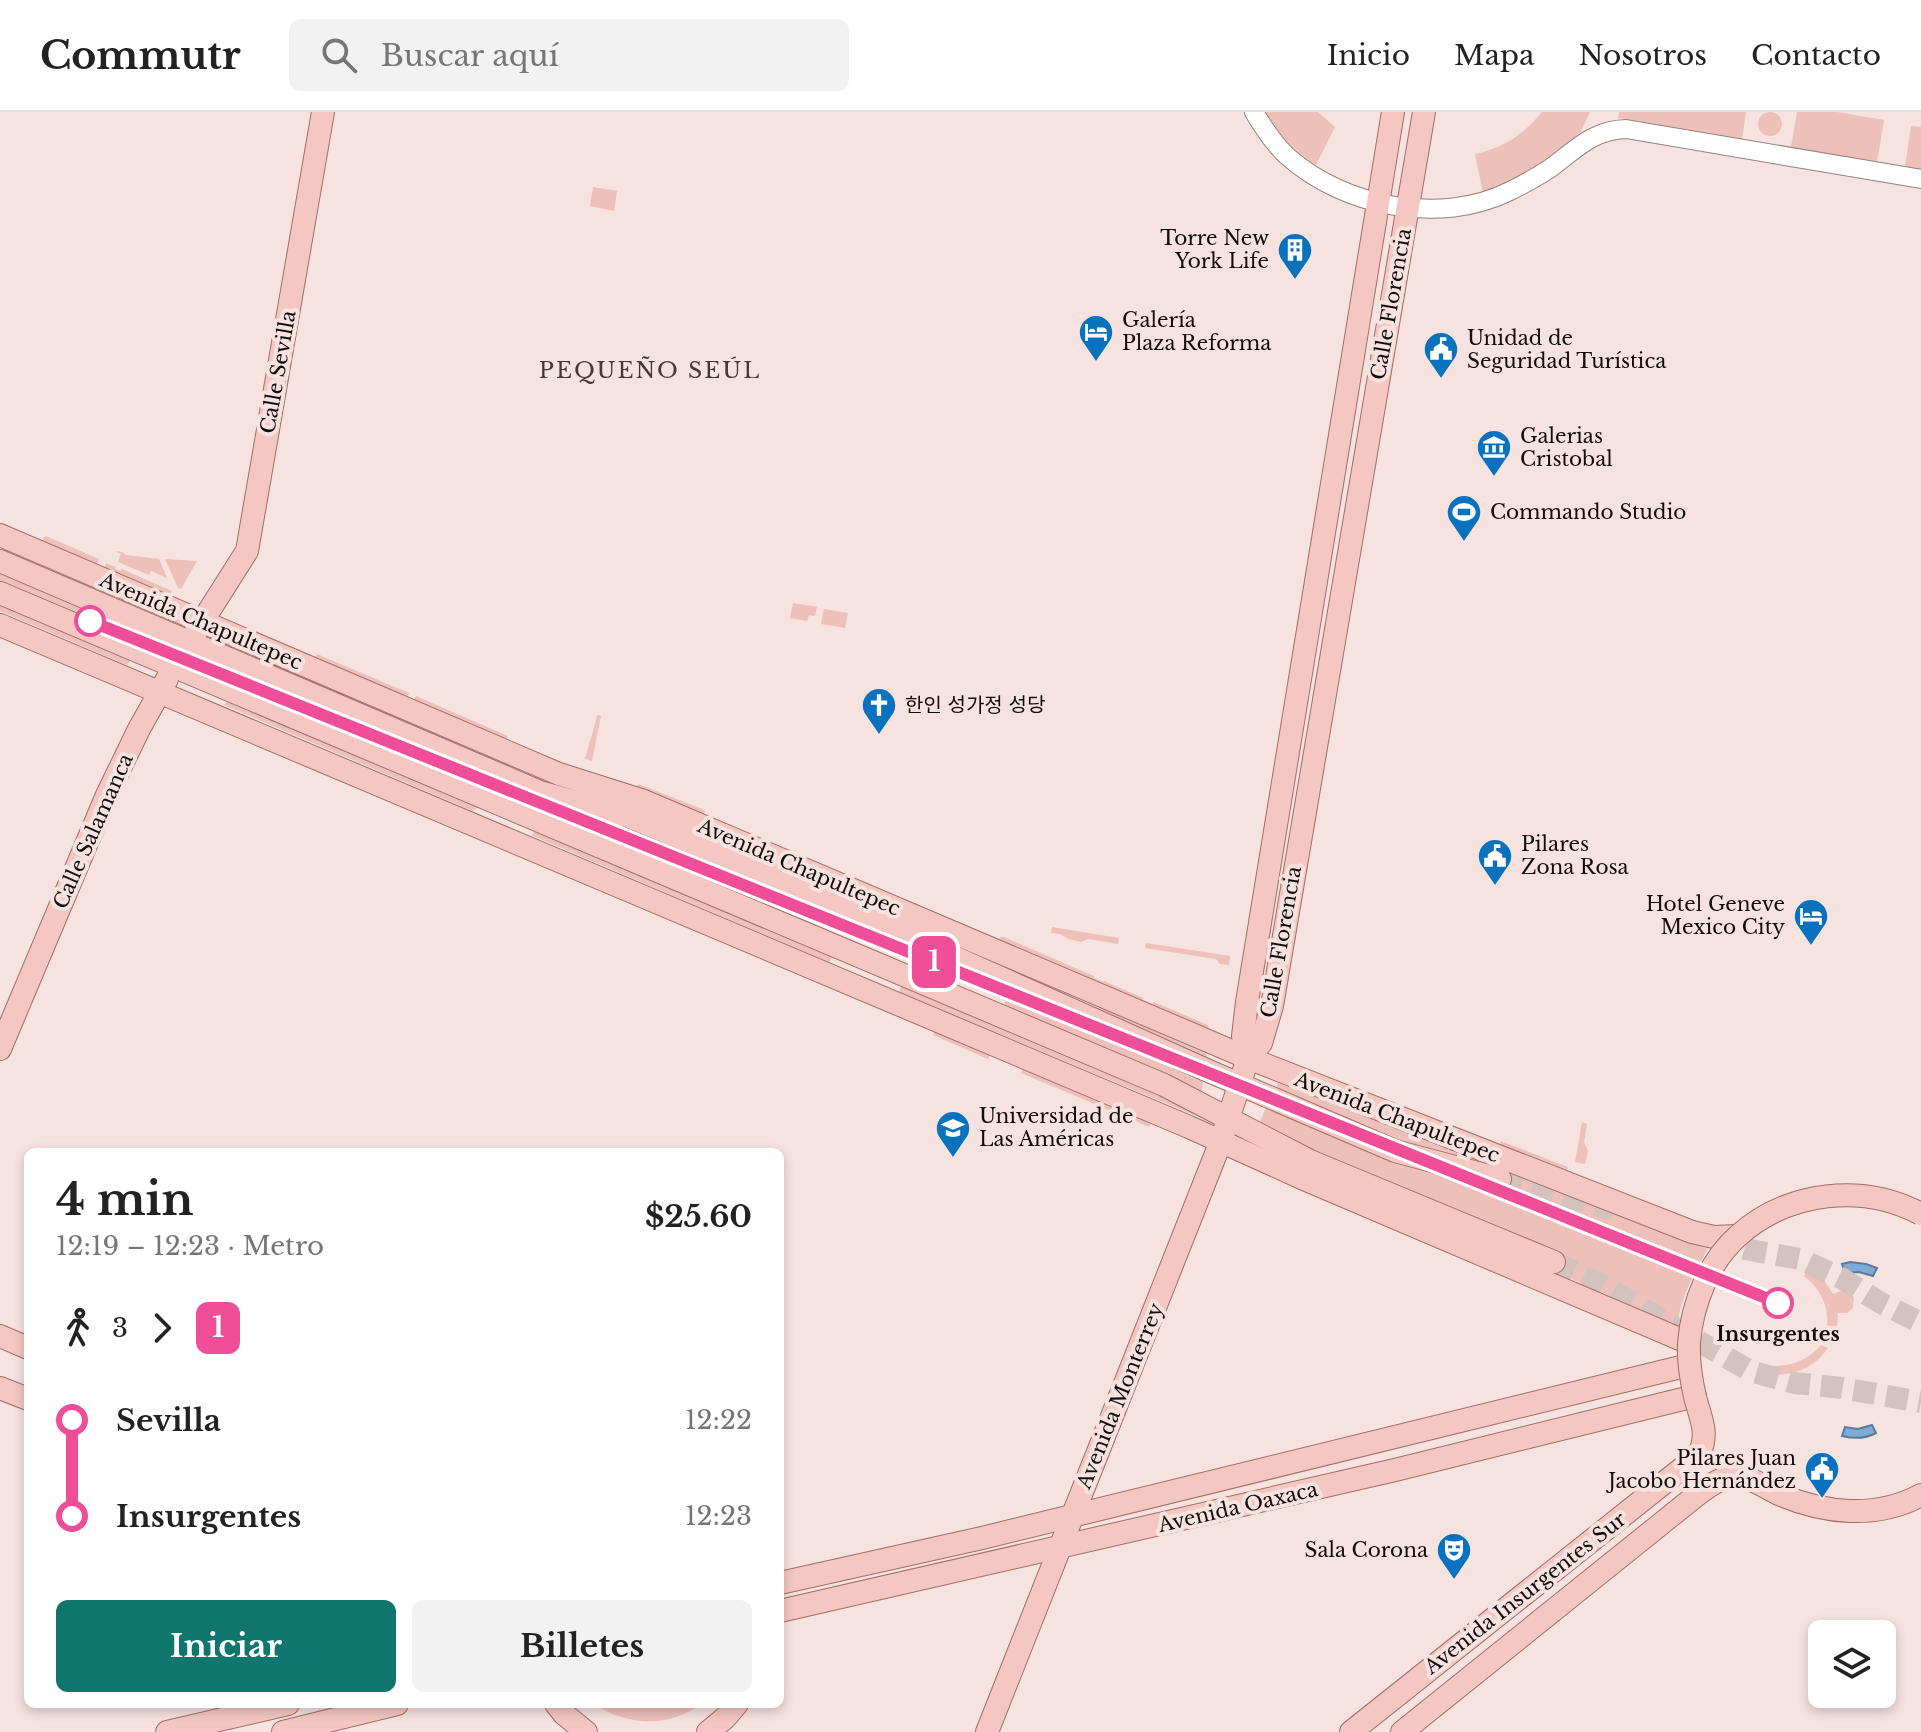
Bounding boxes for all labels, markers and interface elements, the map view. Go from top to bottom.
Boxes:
search box [289,19,849,91]
text: Commutr [40,32,241,79]
icon: search [317,33,361,77]
text: Buscar aquí [381,37,559,74]
text: Inicio [1327,38,1410,73]
text: Mapa [1454,38,1535,73]
text: Nosotros [1579,38,1707,73]
text: Contacto [1751,38,1881,73]
street label: Calle Florencia [1366,225,1416,382]
place label: Torre New York Life [1160,226,1269,273]
building icon: Torre New York Life [1276,231,1314,281]
street label: Calle Sevilla [255,308,301,435]
place label: Galería Plaza Reforma [1122,308,1272,355]
hotel icon: Galería Plaza Reforma [1077,313,1115,363]
place label: Unidad de Seguridad Turística [1467,326,1667,373]
public building icon: Unidad de Seguridad Turística [1422,330,1460,380]
district label: PEQUEÑO SEÚL [539,356,761,384]
place label: Galerias Cristobal [1520,424,1613,471]
museum icon: Galerias Cristobal [1475,428,1513,478]
sports icon: Commando Studio [1445,493,1483,543]
place label: Commando Studio [1490,500,1686,524]
street label: Avenida Chapultepec [95,567,306,675]
unlabelled marker [75,606,105,636]
church icon: 한인 성가정 성당 [860,686,898,736]
place label: 한인 성가정 성당 [905,693,1045,717]
street label: Calle Salamanca [48,749,138,912]
street label: Avenida Chapultepec [693,813,904,921]
place label: Pilares Zona Rosa [1521,832,1630,879]
public building icon: Pilares Zona Rosa [1476,837,1514,887]
street label: Calle Florencia [1256,863,1306,1020]
place label: Hotel Geneve Mexico City [1646,892,1785,939]
hotel icon: Hotel Geneve Mexico City [1792,897,1830,947]
line badge: 1 [908,936,960,988]
text: 1 [928,944,940,979]
street label: Avenida Chapultepec [1290,1066,1503,1167]
place label: Universidad de Las Américas [979,1104,1134,1151]
school or university icon: Universidad de Las Américas [934,1109,972,1159]
text: 4 min [56,1172,193,1227]
text: $25.60 [645,1198,752,1235]
text: 12:19 – 12:23 · Metro [56,1230,324,1262]
marker: Insurgentes [1763,1288,1793,1318]
street label: Avenida Monterrey [1071,1299,1168,1493]
icon: walk [56,1306,100,1350]
icon: forward [140,1306,184,1350]
text: 1 [212,1310,224,1345]
text: 3 [112,1312,128,1344]
place label: Insurgentes [1716,1322,1840,1346]
text: Sevilla [116,1402,221,1439]
text: 12:22 [685,1404,752,1436]
place label: Pilares Juan Jacobo Hernández [1605,1446,1796,1493]
public building icon: Pilares Juan Jacobo Hernández [1803,1450,1841,1500]
street label: Avenida Oaxaca [1155,1477,1321,1537]
text: Insurgentes [116,1498,301,1535]
text: 12:23 [685,1500,752,1532]
street label: Avenida Insurgentes Sur [1419,1507,1631,1680]
theatre icon: Sala Corona [1435,1531,1473,1581]
place label: Sala Corona [1305,1538,1429,1562]
button: Iniciar [56,1600,396,1692]
button: Billetes [412,1600,752,1692]
map controls [1808,1620,1896,1708]
button: layers [1808,1620,1896,1708]

